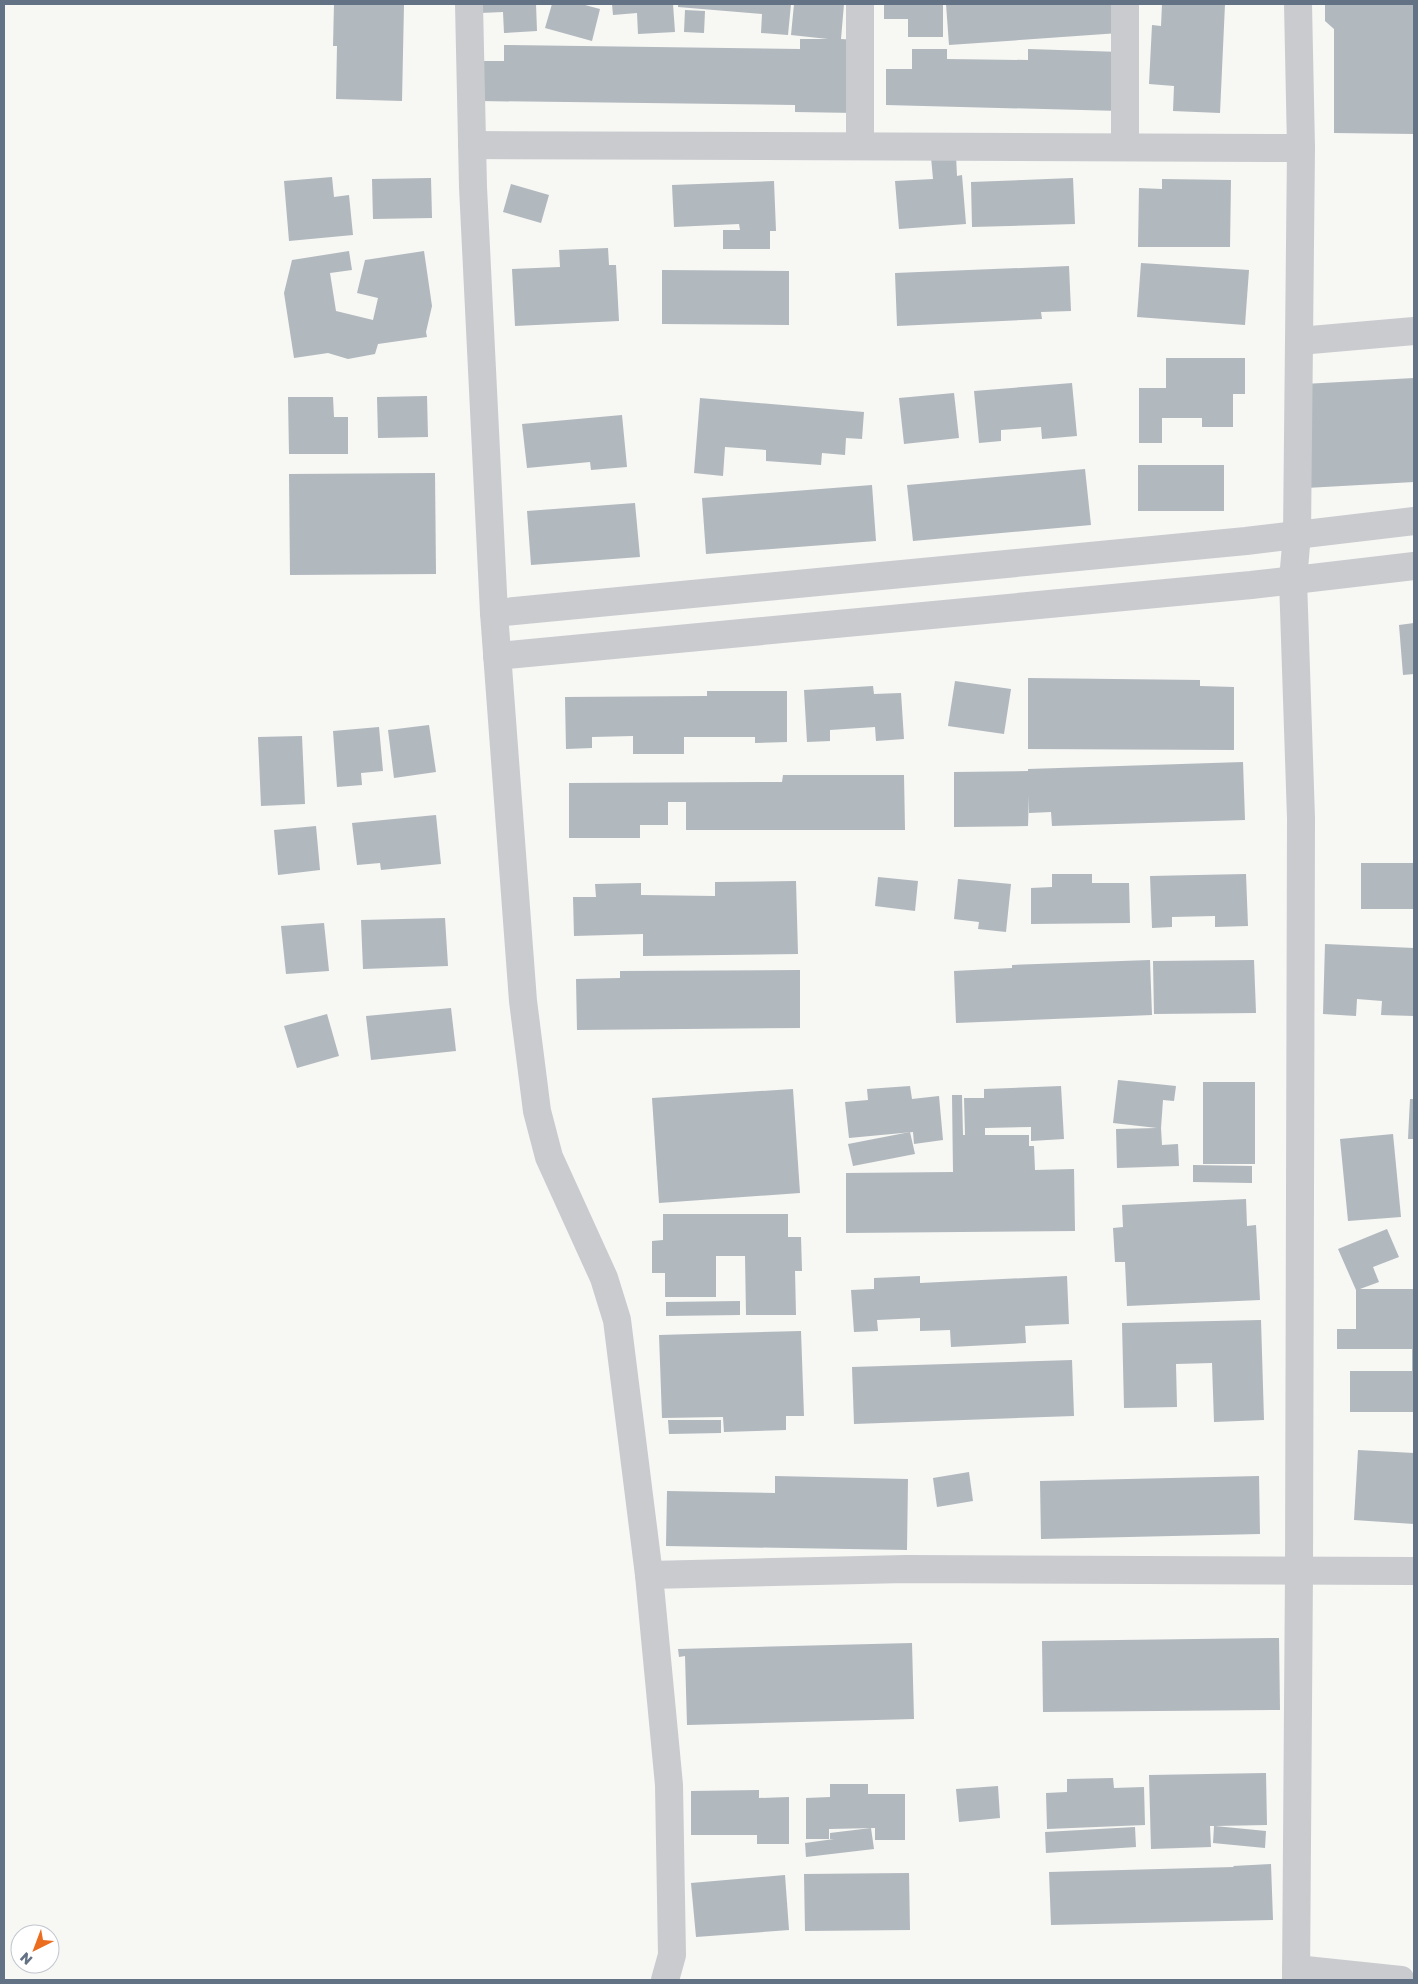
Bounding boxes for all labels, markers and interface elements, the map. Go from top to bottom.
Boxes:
north arrow [10,1924,60,1974]
text: N [16,1949,36,1969]

